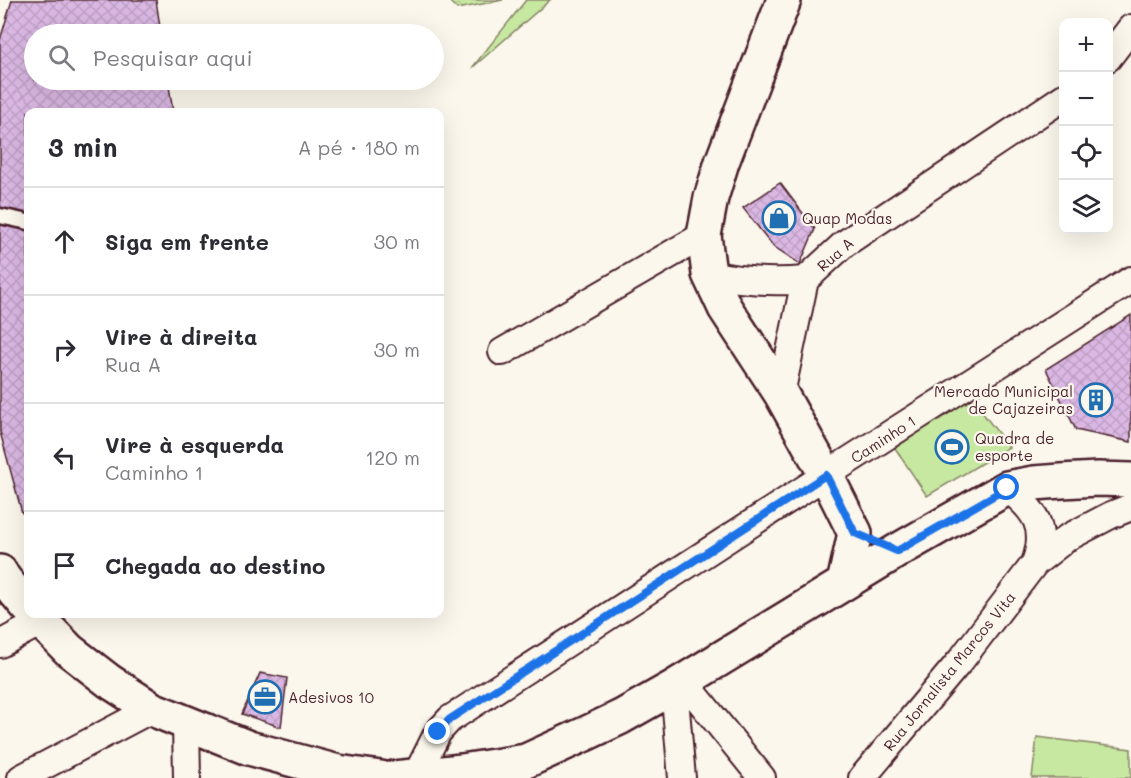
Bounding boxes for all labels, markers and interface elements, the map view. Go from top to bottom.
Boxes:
map controls [1059,18,1113,234]
button: + [1059,18,1113,72]
search box [24,24,444,90]
icon: search [45,41,78,74]
text: Pesquisar aqui [93,43,253,72]
button: − [1059,72,1113,126]
button: locate [1059,126,1113,180]
text: 3 min [48,130,117,164]
text: A pé · 180 m [298,134,420,160]
button: layers [1059,180,1113,234]
shop icon: Quap Modas [761,200,797,236]
place label: Quap Modas [802,208,892,228]
icon: ahead [48,225,81,258]
text: Siga em frente [105,227,269,256]
text: 30 m [374,228,420,254]
street label: Rua A [812,233,858,275]
text: Vire à direita [105,322,258,351]
icon: right [48,333,81,366]
text: 30 m [374,336,420,362]
text: Rua A [105,351,161,377]
place label: Mercado Municipal de Cajazeiras [934,381,1073,418]
building icon: Mercado Municipal de Cajazeiras [1078,382,1114,418]
street label: Caminho 1 [847,411,919,467]
place label: Quadra de esporte [975,428,1054,465]
sports icon: Quadra de esporte [934,429,970,465]
text: Vire à esquerda [105,430,284,459]
icon: left [48,441,81,474]
text: 120 m [365,444,420,470]
text: Caminho 1 [105,459,203,485]
route start [993,474,1019,500]
icon: arrive [48,549,81,582]
text: Chegada ao destino [105,551,325,580]
street label: Rua Jornalista Marcos Vita [878,587,1020,755]
office icon: Adesivos 10 [247,679,283,715]
place label: Adesivos 10 [288,687,374,707]
route end [424,718,450,744]

